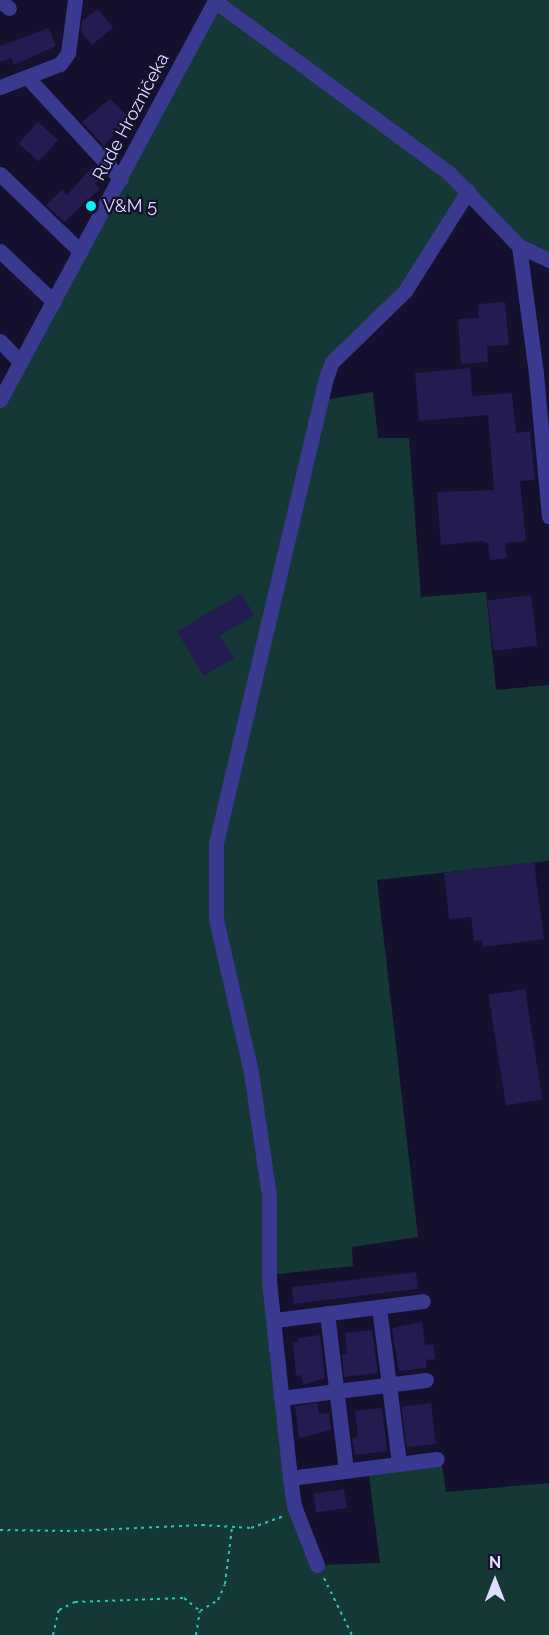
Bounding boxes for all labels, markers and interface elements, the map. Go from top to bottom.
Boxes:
street label: Rude Hrozničeka [88,49,174,185]
place label: V&M 5 [103,195,157,217]
marker: V&M 5 [84,199,98,213]
north arrow [465,1551,525,1611]
text: N [489,1553,501,1572]

